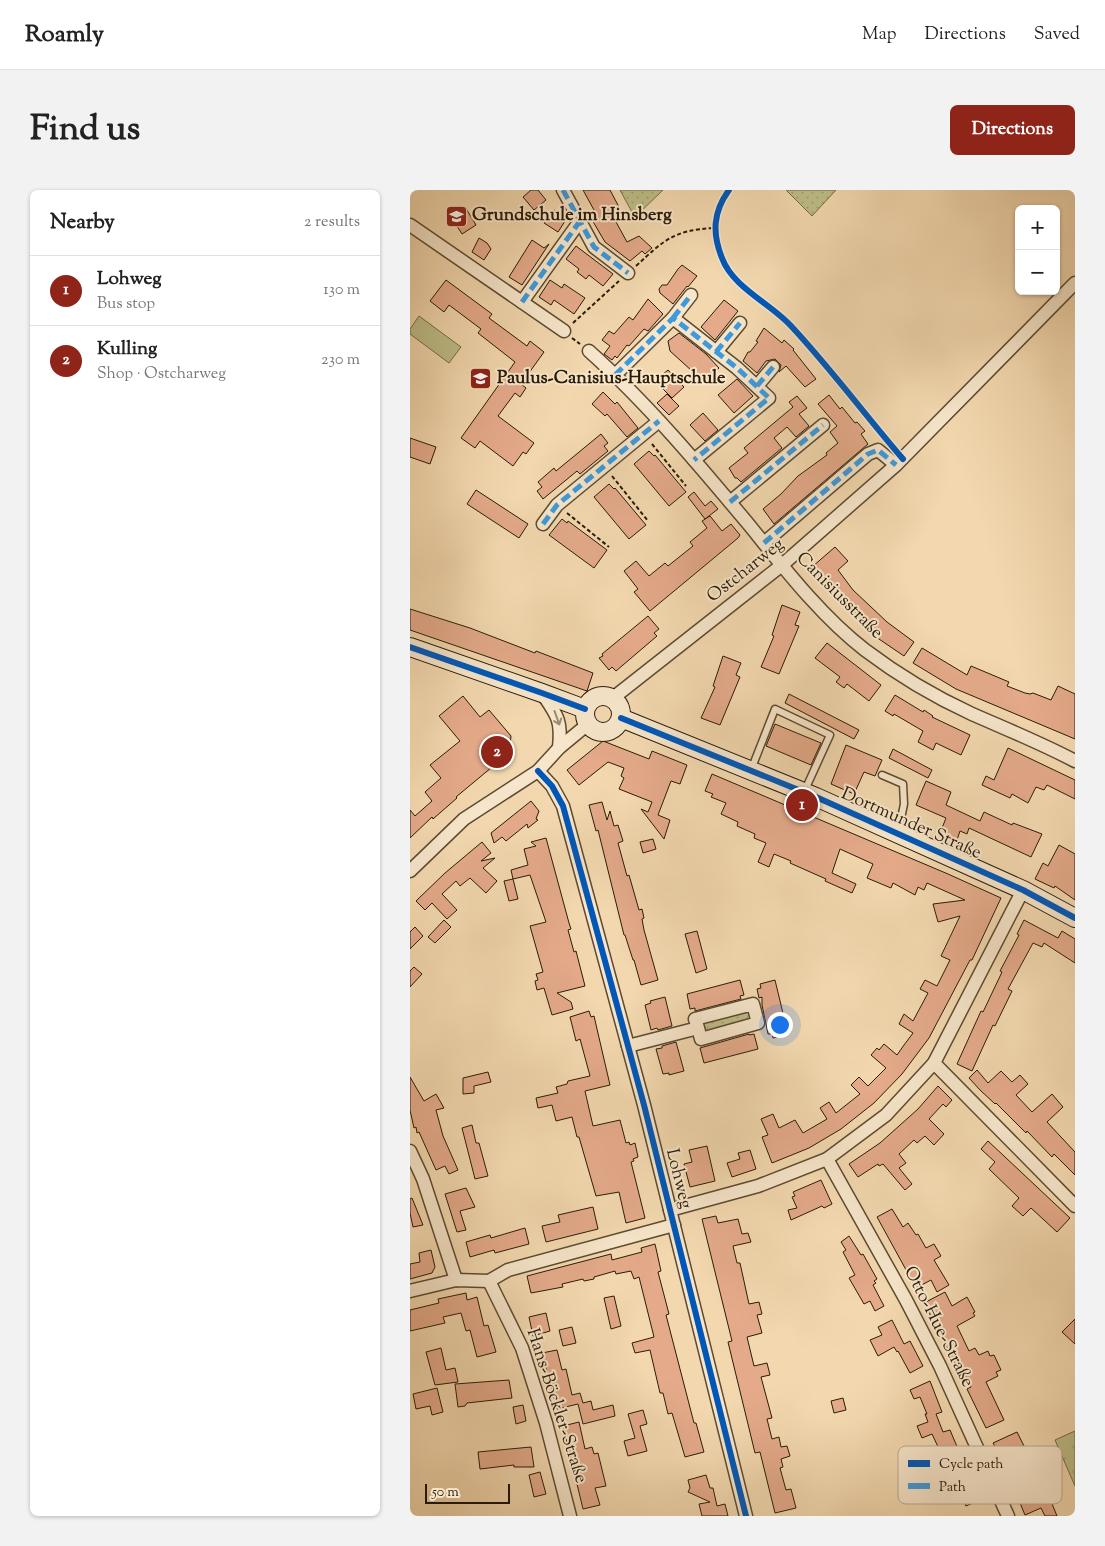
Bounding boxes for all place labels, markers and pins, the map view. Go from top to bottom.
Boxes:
place label: Grundschule im Hinsberg [472,203,672,229]
school or university icon: Grundschule im Hinsberg [444,204,468,228]
place label: Paulus-Canisius-Hauptschule [497,366,726,392]
school or university icon: Paulus-Canisius-Hauptschule [469,367,493,391]
pin: 2 [481,733,513,771]
pin: 1 [786,786,818,824]

